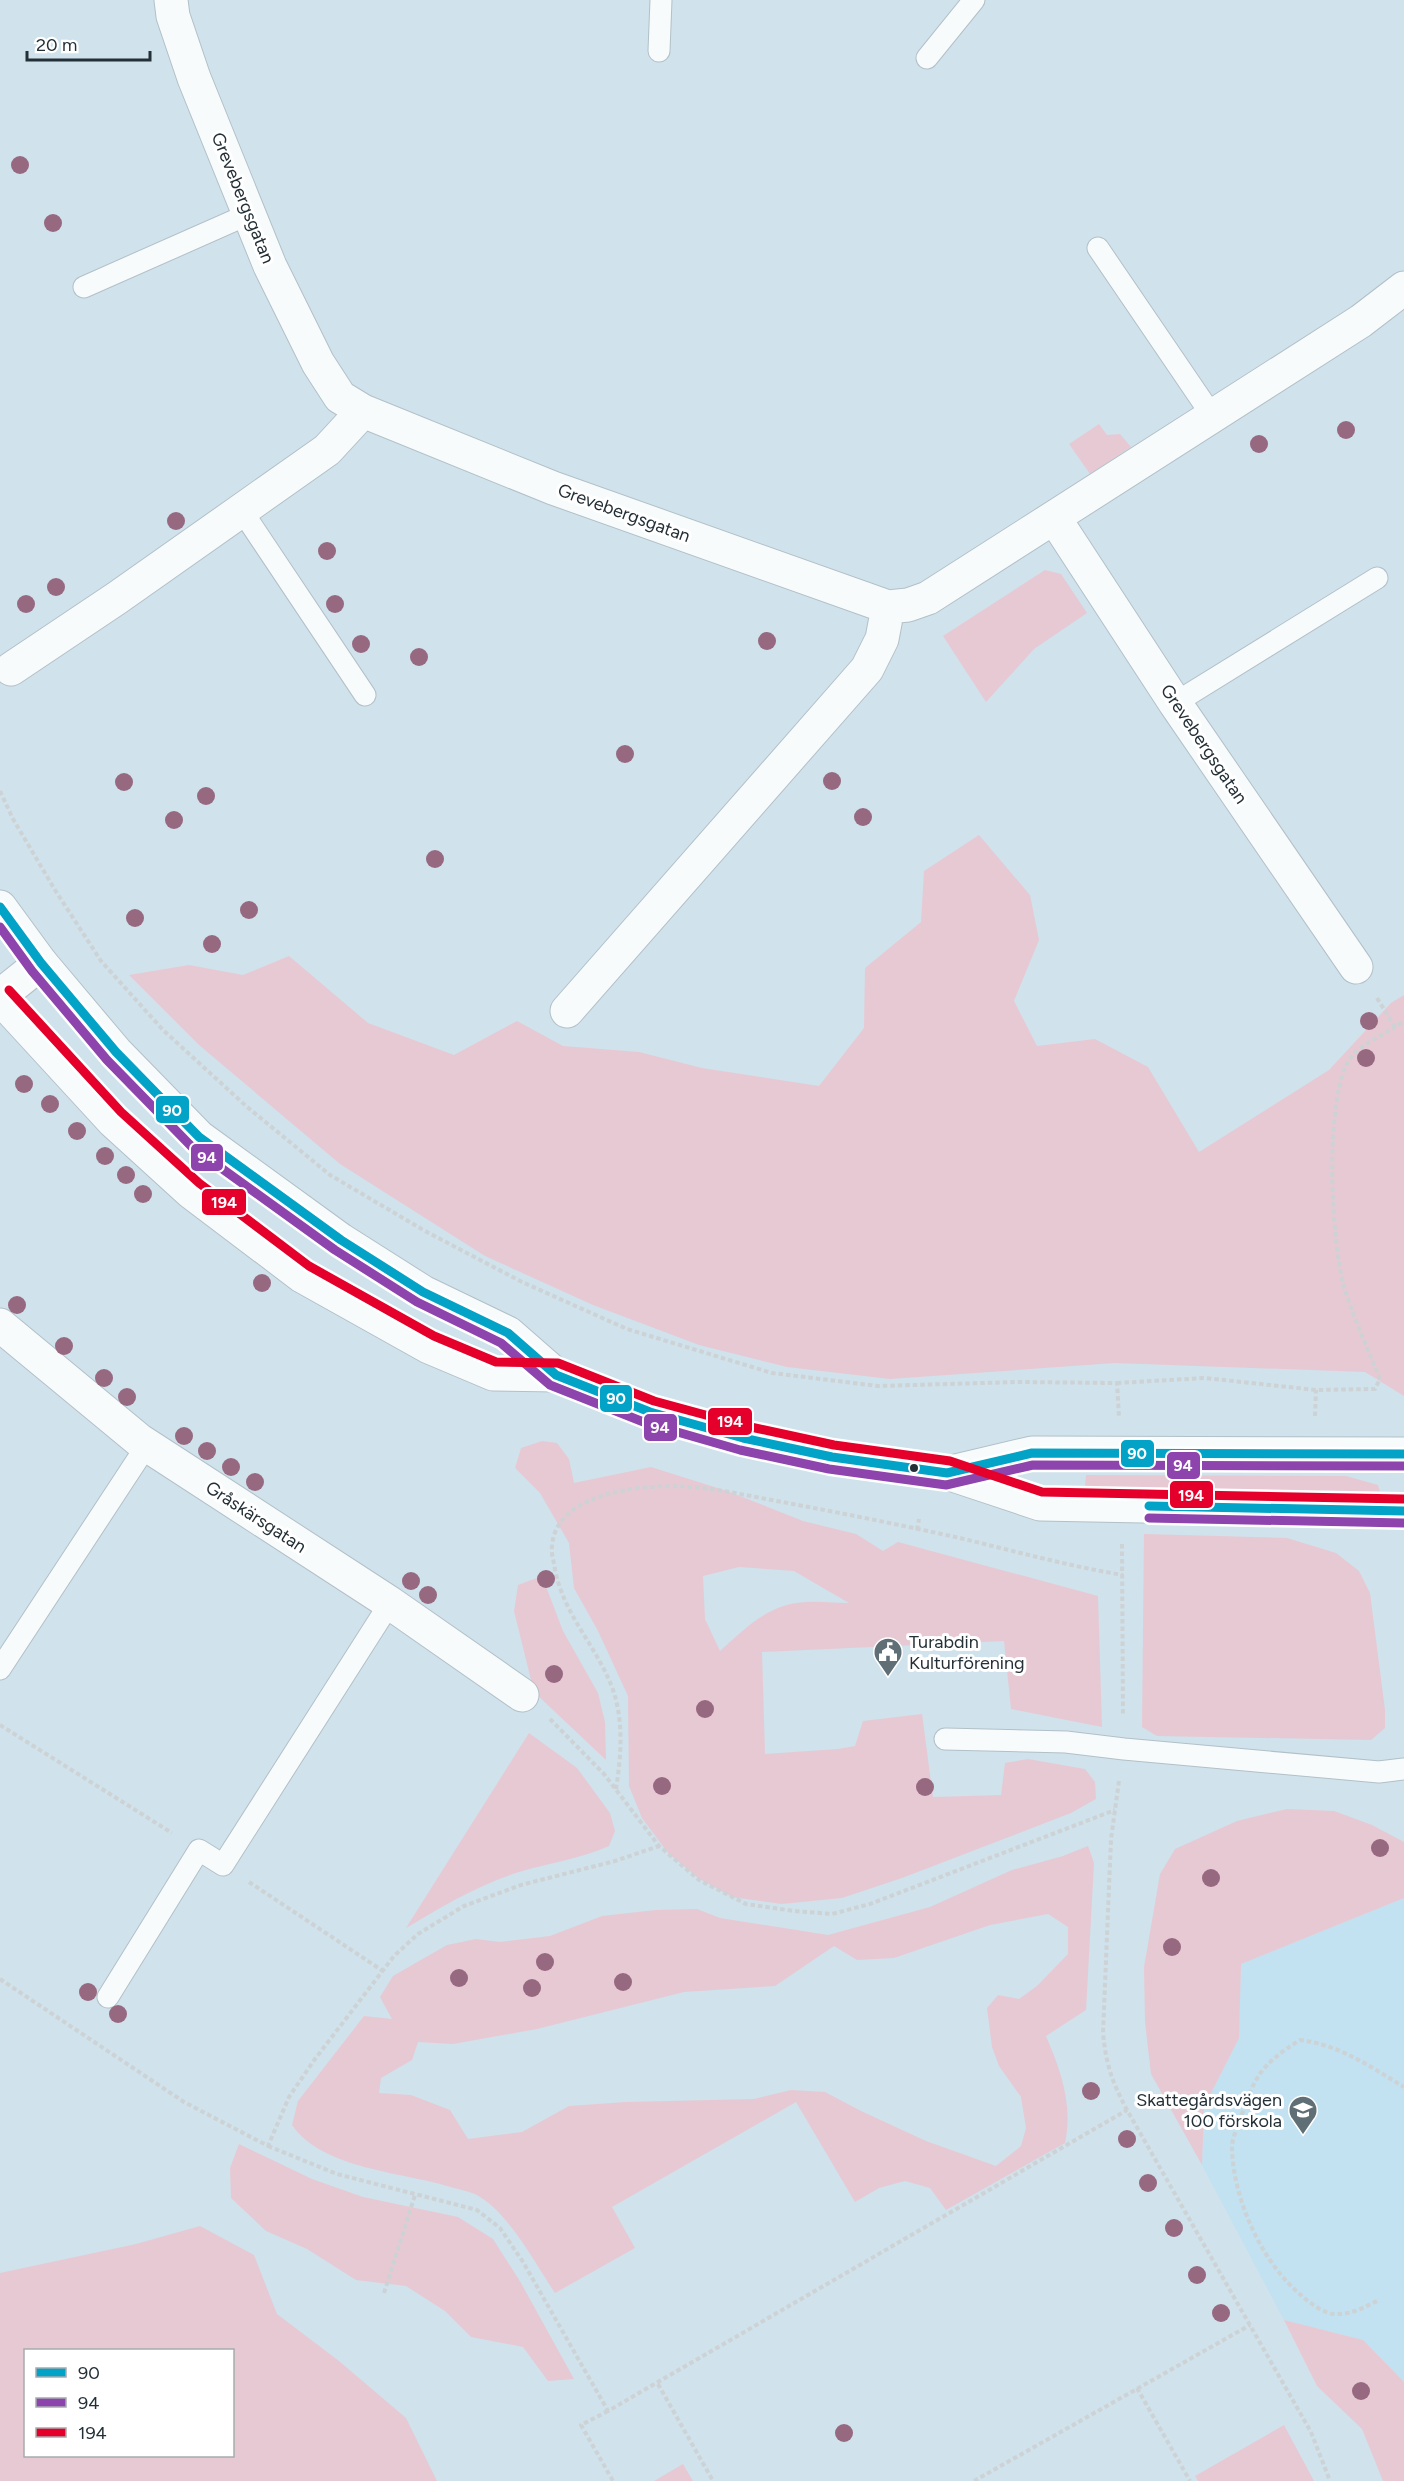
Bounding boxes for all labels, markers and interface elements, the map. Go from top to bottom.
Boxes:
scale bar [27,24,150,62]
text: 20 m [36,34,77,56]
street label: Grevebergsgatan [207,129,279,267]
street label: Grevebergsgatan [555,479,693,547]
street label: Grevebergsgatan [1156,680,1252,808]
line badge: 90 [155,1095,190,1124]
text: 90 [162,1101,182,1120]
line badge: 94 [190,1143,224,1172]
text: 94 [197,1148,217,1167]
line badge: 194 [201,1188,247,1216]
text: 194 [211,1193,237,1212]
line badge: 90 [599,1384,633,1413]
text: 90 [606,1389,626,1408]
line badge: 194 [707,1407,753,1436]
text: 194 [717,1412,743,1431]
line badge: 94 [643,1413,678,1442]
text: 94 [650,1418,670,1437]
line badge: 90 [1120,1439,1155,1468]
text: 90 [1127,1444,1147,1463]
line badge: 94 [1166,1451,1201,1480]
text: 94 [1173,1456,1193,1475]
unlabelled marker [908,1462,920,1474]
street label: Gråskärsgatan [202,1476,310,1558]
line badge: 194 [1169,1480,1214,1509]
text: 194 [1178,1486,1204,1505]
place label: Turabdin Kulturförening [909,1631,1025,1674]
public building icon: Turabdin Kulturförening [872,1636,904,1678]
place label: Skattegårdsvägen 100 förskola [1136,2089,1282,2132]
school or university icon: Skattegårdsvägen 100 förskola [1287,2094,1319,2136]
legend [24,2349,234,2457]
text: 90 [78,2362,100,2384]
text: 94 [78,2392,99,2414]
text: 194 [78,2422,107,2444]

